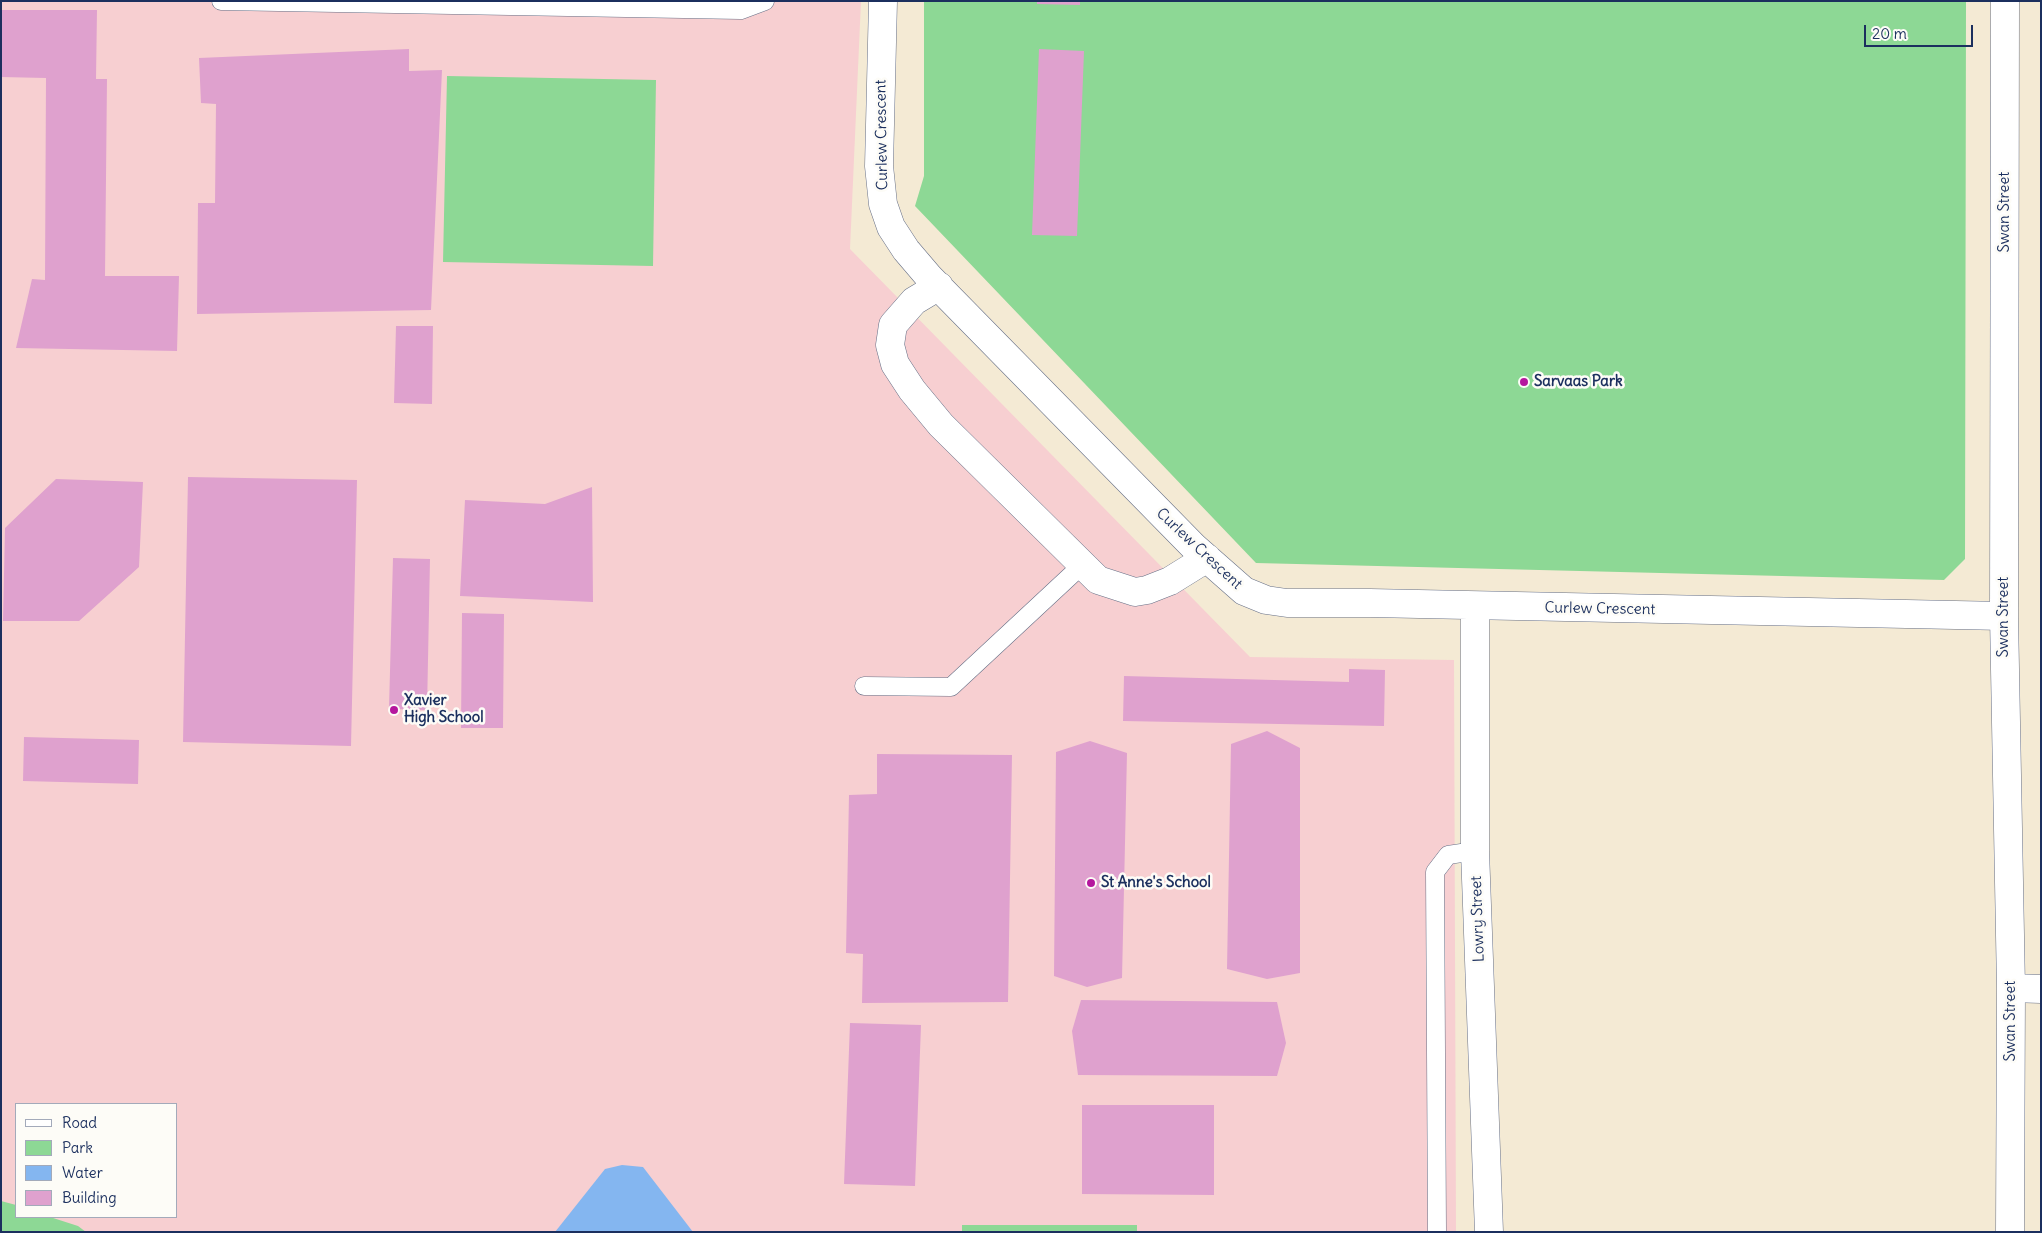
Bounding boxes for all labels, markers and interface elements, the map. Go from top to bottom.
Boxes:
scale bar [1867,15,1976,47]
text: 20 m [1872,24,1907,43]
street label: Curlew Crescent [872,79,892,191]
street label: Swan Street [1996,172,2014,252]
place label: Sarvaas Park [1534,373,1623,391]
marker: Sarvaas Park [1518,376,1530,388]
street label: Curlew Crescent [1152,505,1246,593]
street label: Swan Street [1995,577,2013,657]
street label: Curlew Crescent [1544,599,1656,619]
place label: Xavier High School [404,692,484,727]
marker: Xavier High School [388,704,400,716]
place label: St Anne's School [1101,874,1211,892]
street label: Lowry Street [1467,875,1489,963]
marker: St Anne's School [1085,877,1097,889]
street label: Swan Street [2002,981,2020,1061]
legend [15,1103,178,1218]
text: Road [62,1113,97,1132]
text: Park [62,1138,93,1157]
text: Water [62,1163,103,1182]
text: Building [62,1188,117,1207]

